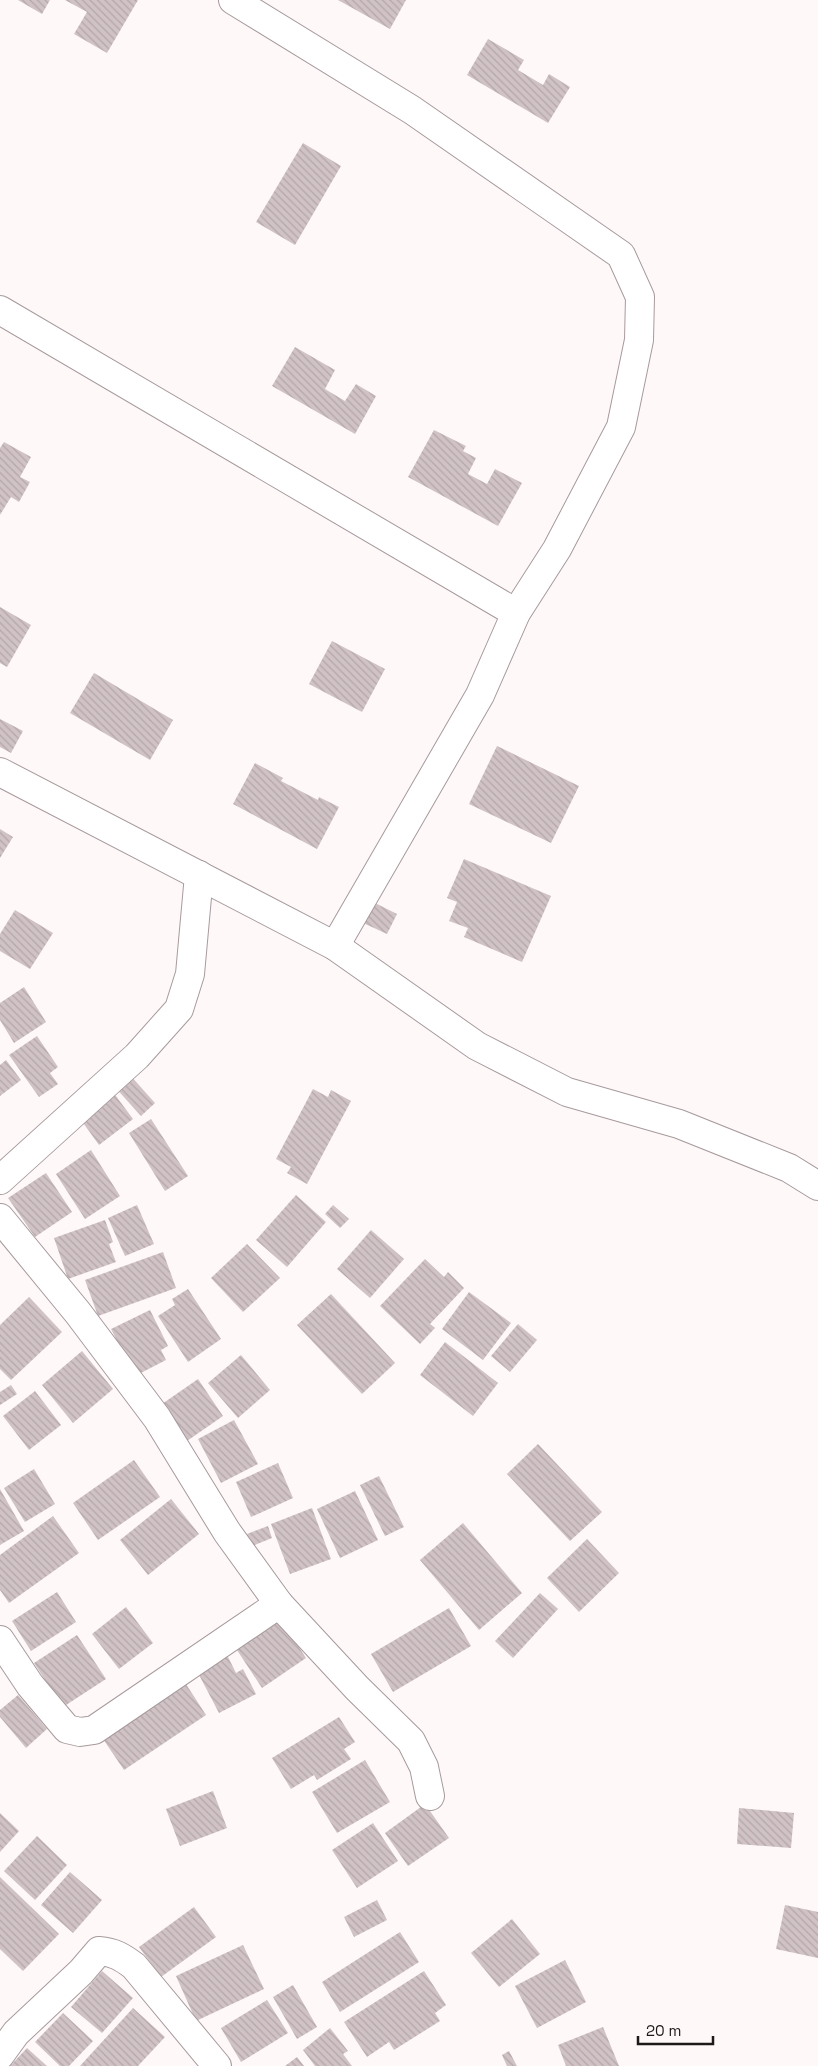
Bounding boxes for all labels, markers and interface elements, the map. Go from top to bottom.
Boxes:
scale bar [638,2014,713,2046]
text: 20 m [646,2021,681,2040]

